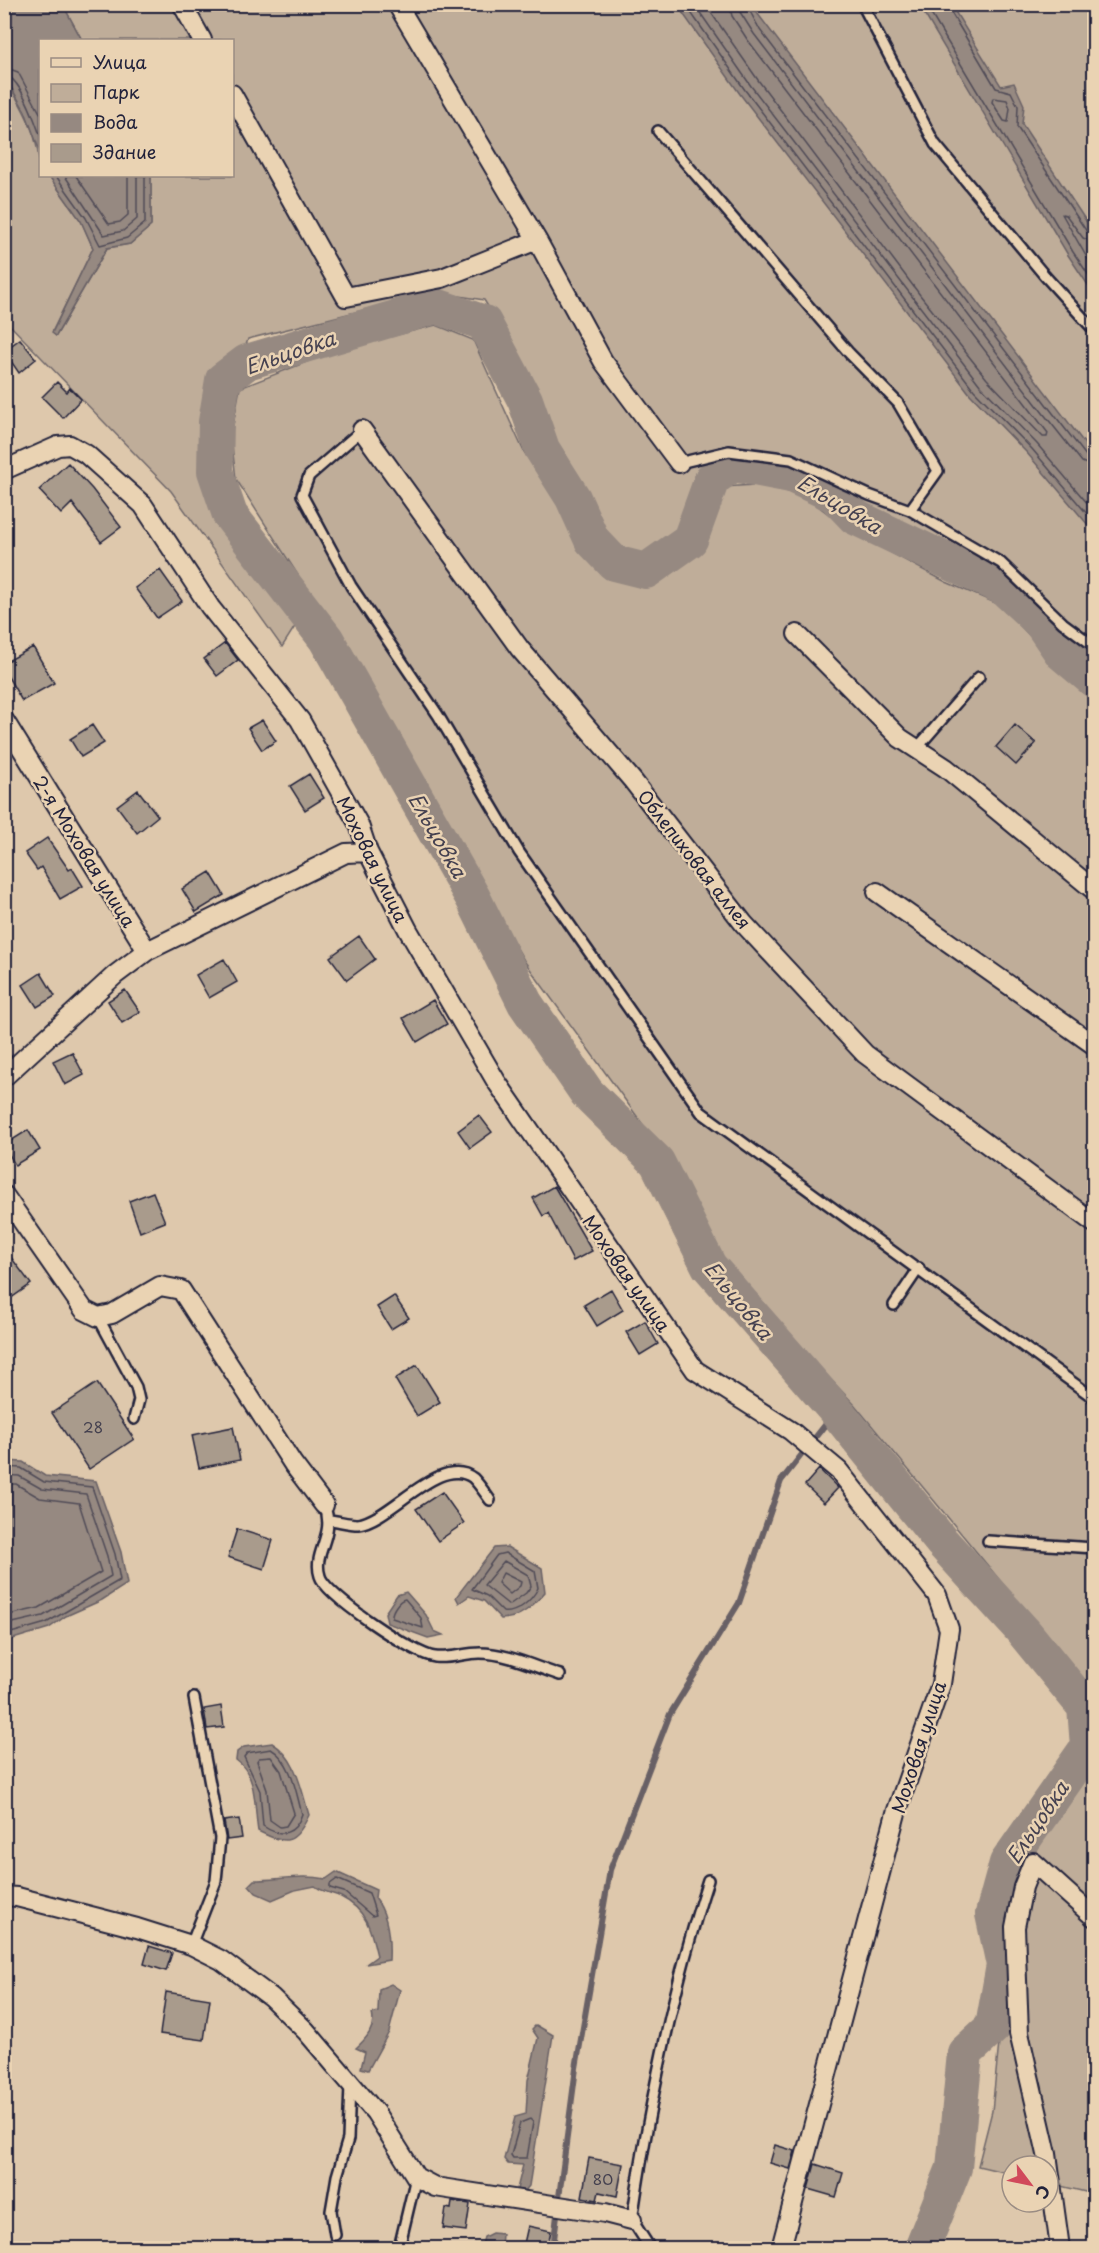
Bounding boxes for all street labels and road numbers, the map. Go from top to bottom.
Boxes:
street label: 2-я Моховая улица [27,770,143,933]
street label: Облепиховая аллея [632,784,758,934]
street label: Моховая улица [331,791,416,927]
street label: Моховая улица [576,1209,678,1338]
street label: Моховая улица [884,1677,952,1817]

